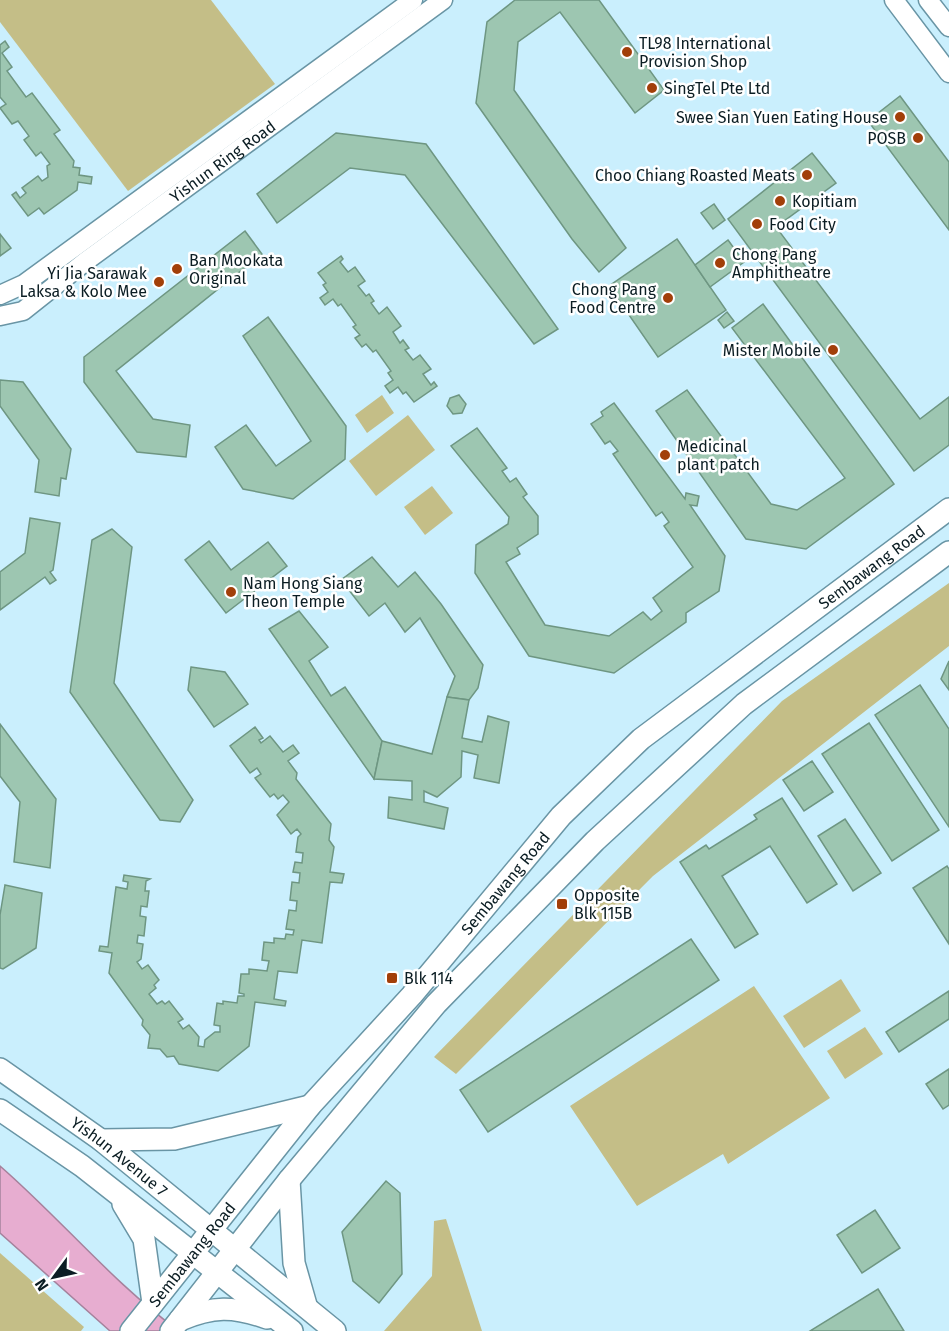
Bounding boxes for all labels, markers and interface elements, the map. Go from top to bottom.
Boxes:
place label: TL98 International Provision Shop [639,34,771,71]
marker: TL98 International Provision Shop [620,45,634,59]
place label: SingTel Pte Ltd [664,79,770,98]
marker: SingTel Pte Ltd [645,81,659,95]
place label: Swee Sian Yuen Eating House [676,108,888,127]
marker: Swee Sian Yuen Eating House [893,110,907,124]
street label: Yishun Ring Road [166,116,279,206]
place label: POSB [867,129,906,148]
marker: POSB [911,131,925,145]
place label: Choo Chiang Roasted Meats [595,166,795,185]
marker: Choo Chiang Roasted Meats [800,168,814,182]
place label: Kopitiam [792,192,857,211]
marker: Kopitiam [773,194,787,208]
place label: Food City [769,215,836,234]
marker: Food City [750,217,764,231]
place label: Chong Pang Amphitheatre [732,245,831,282]
place label: Ban Mookata Original [189,251,283,288]
marker: Chong Pang Amphitheatre [713,256,727,270]
marker: Ban Mookata Original [170,262,184,276]
place label: Yi Jia Sarawak Laksa & Kolo Mee [20,264,148,301]
marker: Yi Jia Sarawak Laksa & Kolo Mee [152,275,166,289]
place label: Chong Pang Food Centre [569,280,657,317]
marker: Chong Pang Food Centre [661,291,675,305]
place label: Mister Mobile [723,341,821,360]
marker: Mister Mobile [826,343,840,357]
place label: Medicinal plant patch [677,437,760,474]
marker: Medicinal plant patch [658,448,672,462]
street label: Sembawang Road [815,521,929,613]
place label: Nam Hong Siang Theon Temple [243,574,363,611]
marker: Nam Hong Siang Theon Temple [224,585,238,599]
street label: Sembawang Road [457,828,554,938]
place label: Opposite Blk 115B [574,886,640,923]
marker: Opposite Blk 115B [555,897,569,911]
place label: Blk 114 [404,969,453,988]
marker: Blk 114 [385,971,399,985]
street label: Yishun Avenue 7 [67,1113,172,1200]
street label: Sembawang Road [145,1198,239,1310]
north arrow [24,1247,84,1307]
text: N [31,1275,53,1295]

